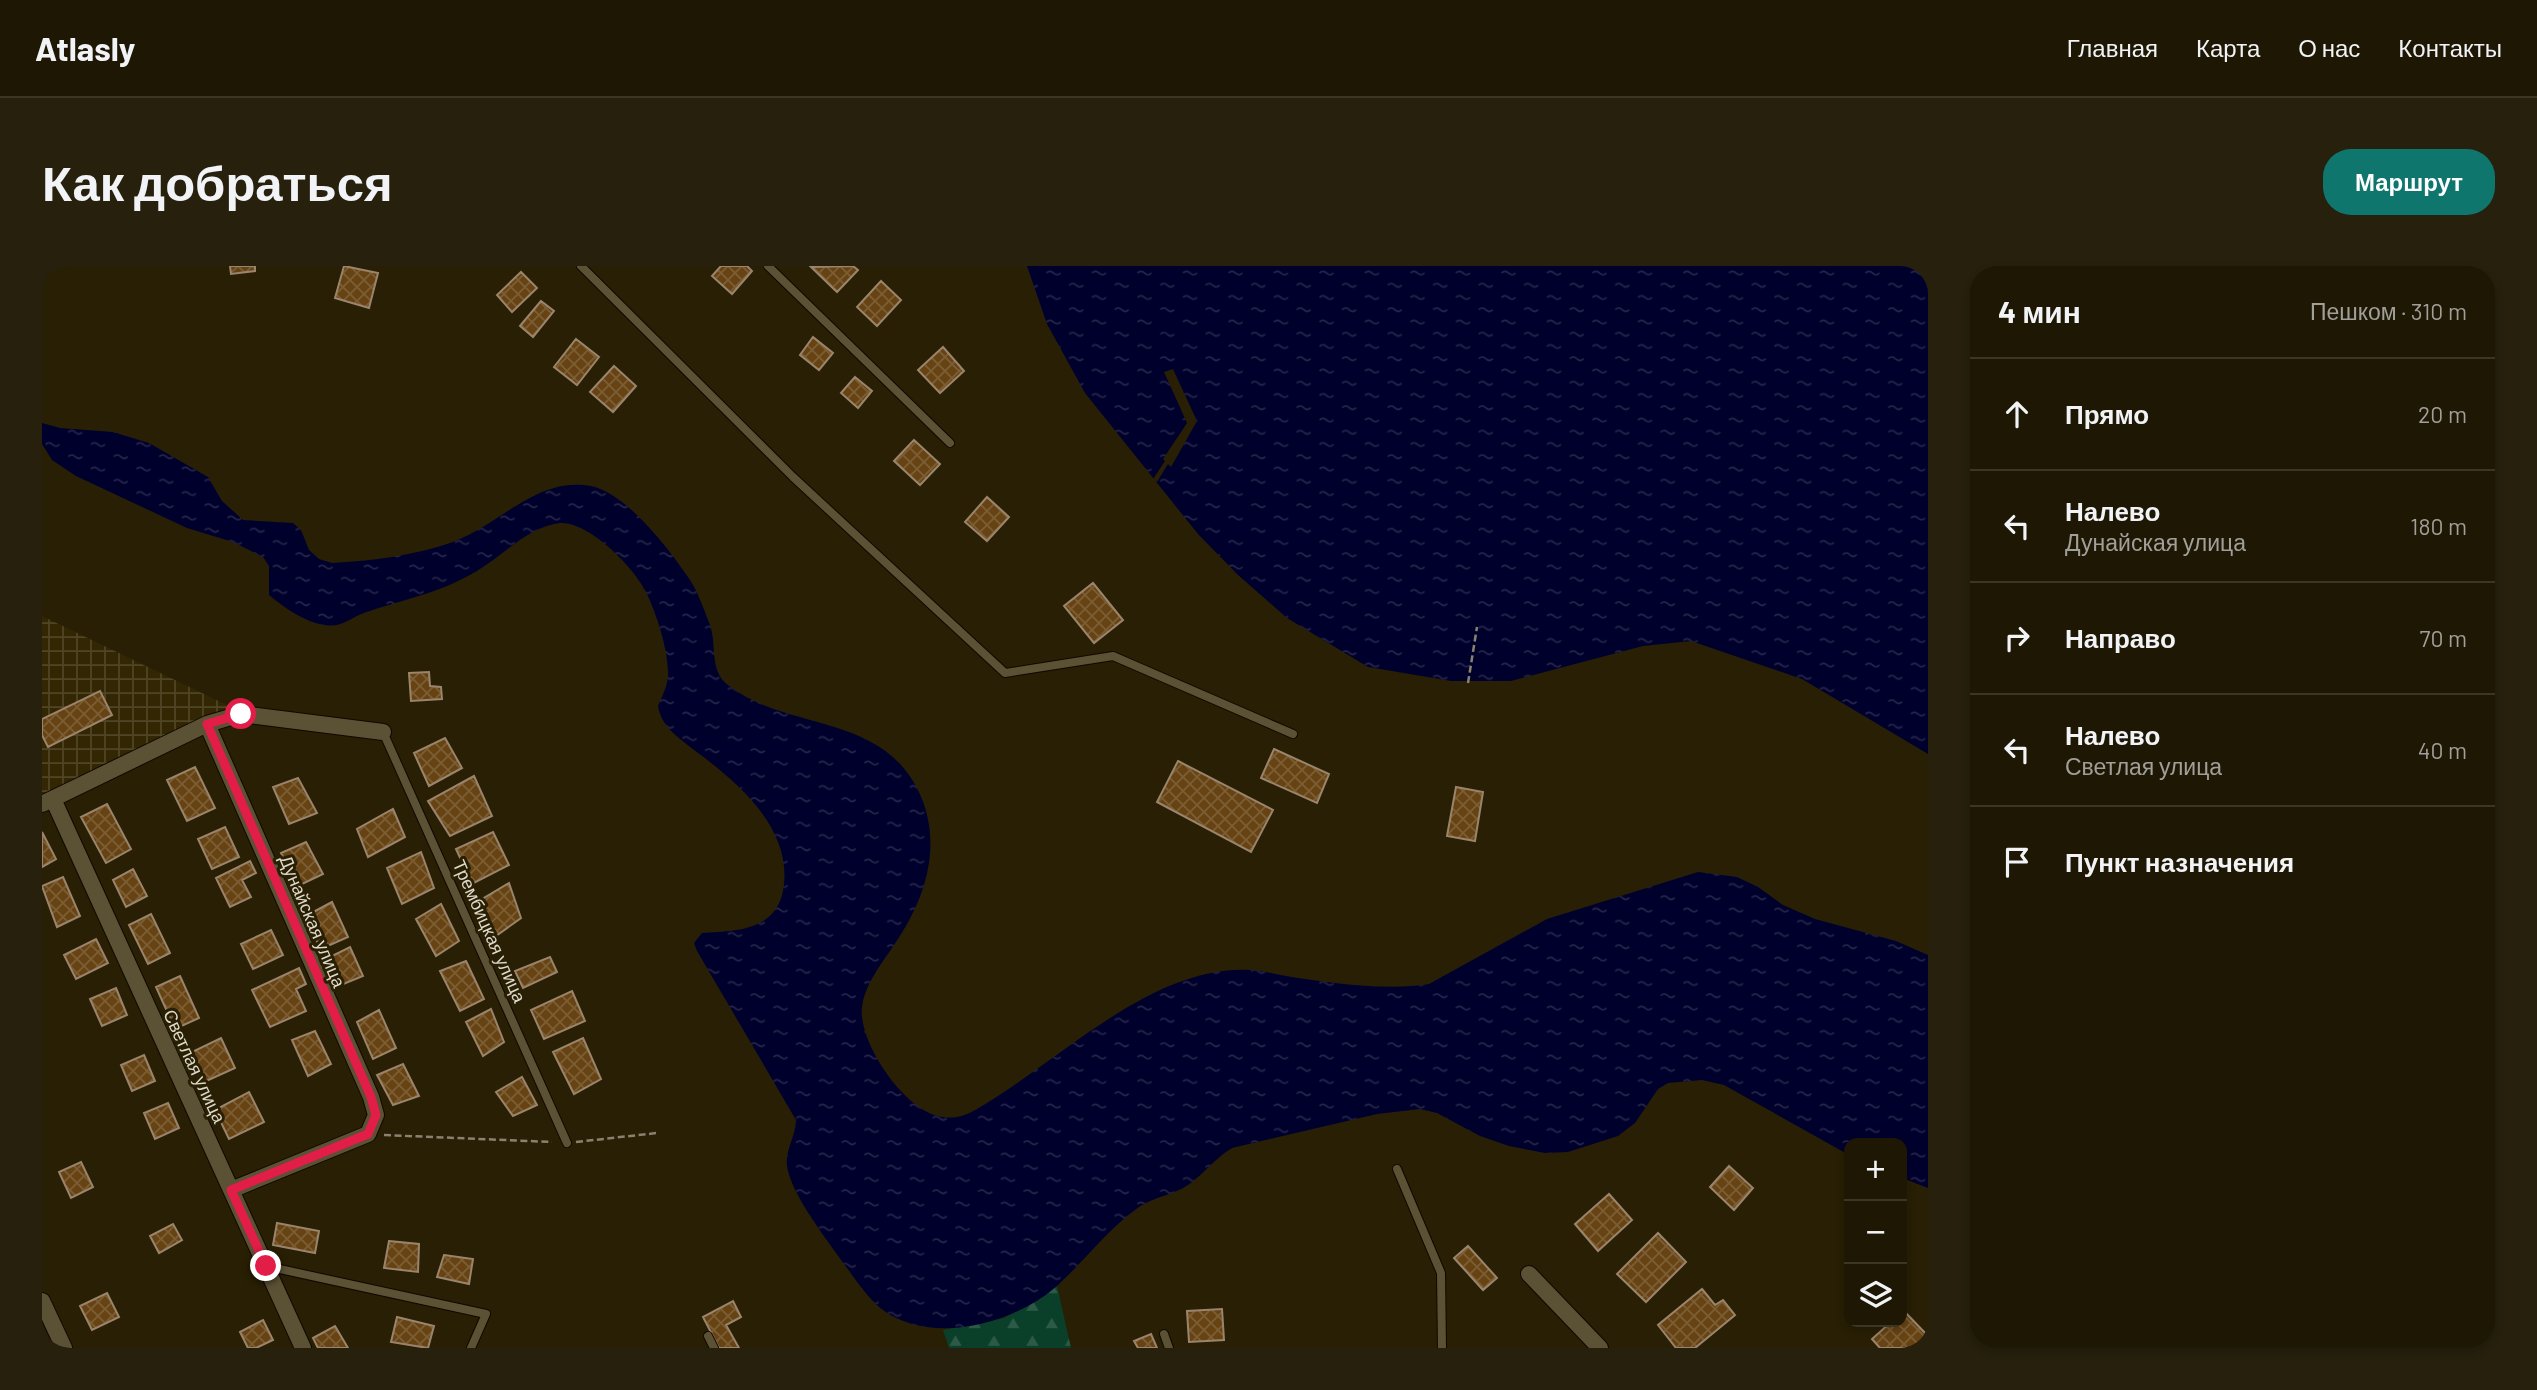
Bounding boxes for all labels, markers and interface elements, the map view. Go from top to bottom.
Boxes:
text: Atlasly [35,28,135,68]
text: Главная [2067,33,2158,62]
text: Карта [2196,33,2260,62]
text: О нас [2298,33,2360,62]
text: Контакты [2398,33,2502,62]
button: Маршрут [2323,149,2495,215]
text: Как добраться [42,152,393,211]
text: 4 мин [1998,293,2081,329]
text: Пешком · 310 m [2310,297,2467,325]
icon: ahead [1998,395,2036,433]
text: Прямо [2065,398,2149,429]
text: 20 m [2418,400,2467,428]
text: Налево [2065,495,2160,526]
icon: left [1998,507,2036,545]
text: 180 m [2410,512,2467,540]
text: Дунайская улица [2065,528,2246,556]
icon: right [1998,619,2036,657]
text: Направо [2065,622,2176,653]
text: 70 m [2420,624,2467,652]
route start [225,698,256,729]
text: Налево [2065,719,2160,750]
icon: left [1998,731,2036,769]
text: 40 m [2418,736,2467,764]
text: Светлая улица [2065,752,2222,780]
icon: arrive [1998,843,2036,881]
text: Пункт назначения [2065,846,2294,877]
street label: Дунайская улица [275,851,351,991]
street label: Трембицкая улица [449,856,532,1007]
street label: Светлая улица [159,1006,231,1127]
map controls [1844,1138,1907,1327]
button: + [1844,1138,1907,1201]
button: − [1844,1201,1907,1264]
route end [250,1250,281,1281]
button: layers [1844,1264,1907,1327]

